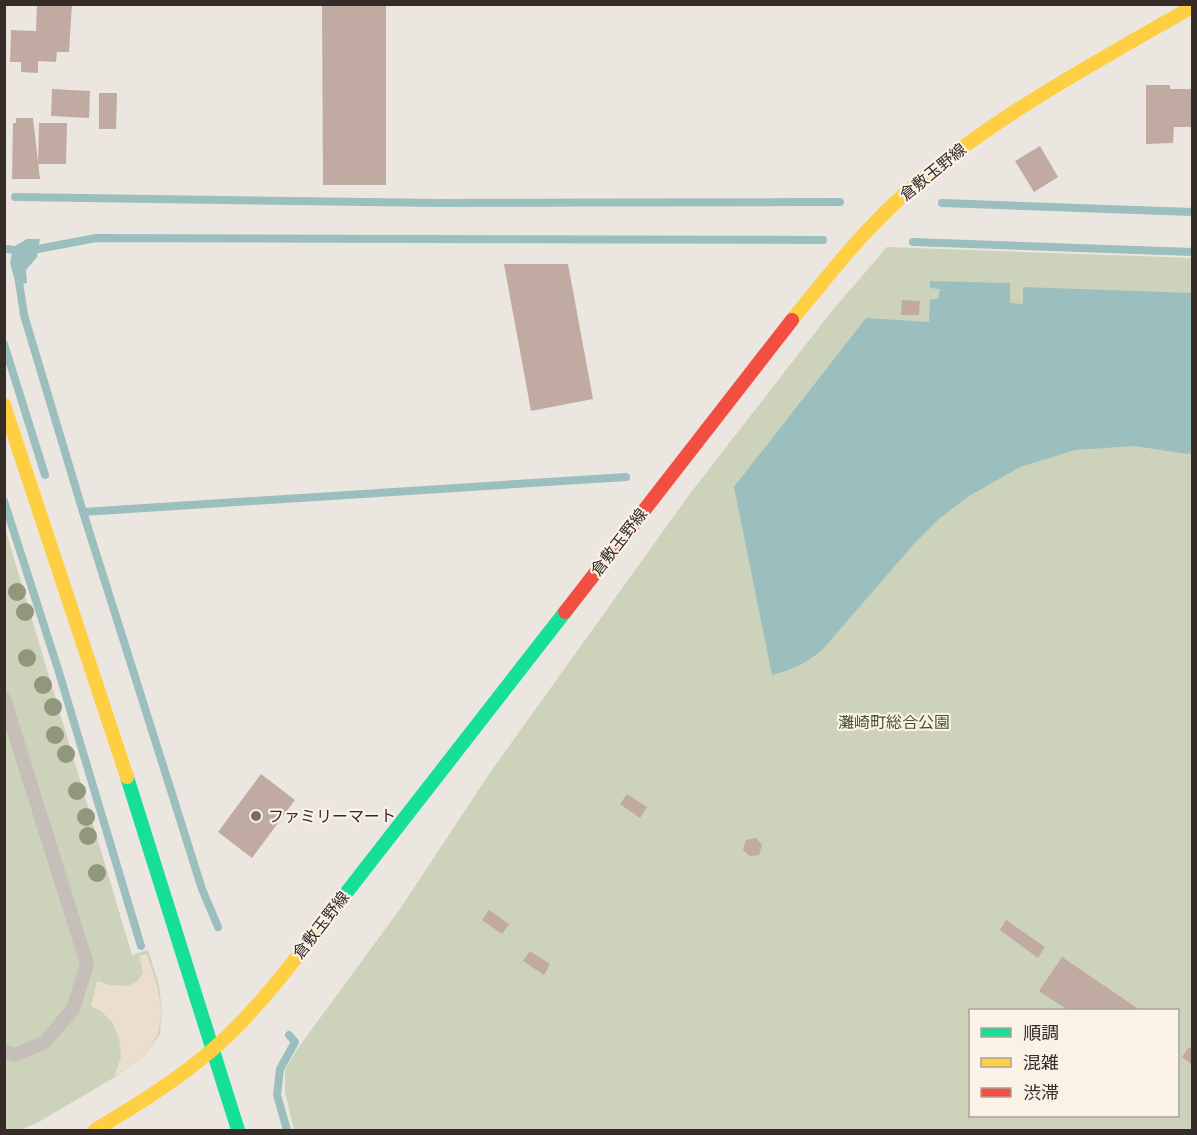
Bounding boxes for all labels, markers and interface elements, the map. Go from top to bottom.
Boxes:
street label: 倉敷玉野線 [896,139,970,205]
street label: 倉敷玉野線 [587,505,651,579]
park label: 灘崎町総合公園 [838,713,950,732]
place label: ファミリーマート [268,807,396,826]
marker: ファミリーマート [249,809,263,823]
street label: 倉敷玉野線 [289,888,353,962]
legend [969,1009,1179,1117]
text: 順調 [1023,1022,1059,1044]
text: 混雑 [1023,1052,1059,1074]
text: 渋滞 [1023,1082,1059,1104]

